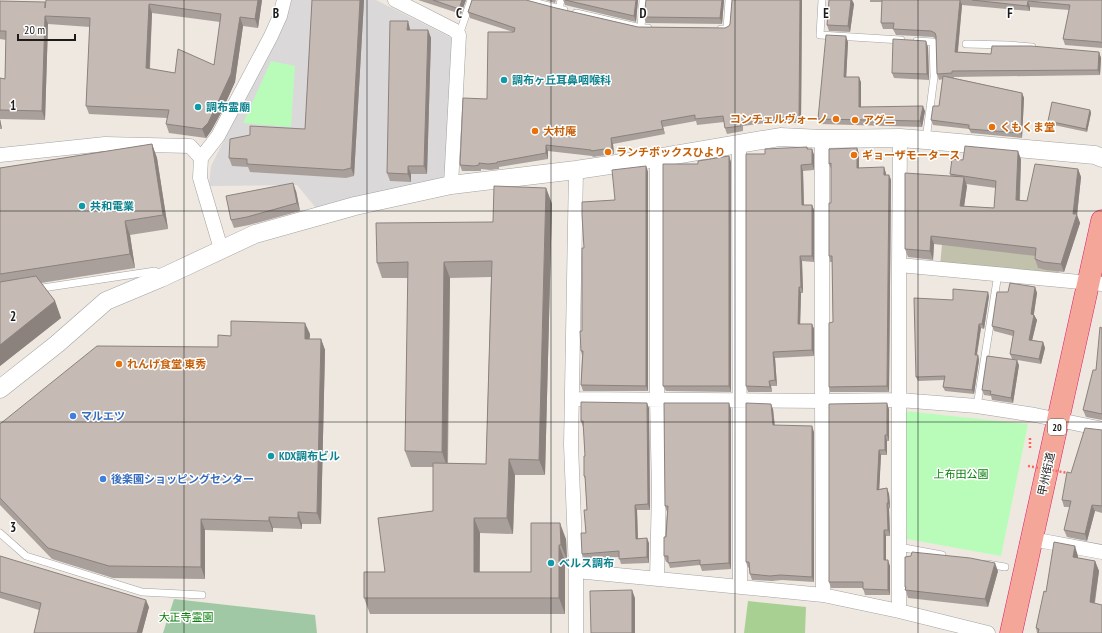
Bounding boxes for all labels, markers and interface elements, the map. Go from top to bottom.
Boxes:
text: B [273,5,279,22]
text: C [456,5,462,22]
text: D [640,5,647,22]
text: E [823,5,829,22]
text: F [1007,5,1013,22]
scale bar [18,16,75,42]
text: 20 m [24,22,45,37]
place label: 調布ヶ丘耳鼻咽喉科 [512,73,611,87]
marker: 調布ヶ丘耳鼻咽喉科 [499,75,509,85]
text: 1 [10,97,16,114]
place label: 調布霊廟 [206,100,250,114]
marker: 調布霊廟 [193,102,203,112]
place label: コンチェルヴォーノ [730,112,828,126]
place label: アグニ [863,113,895,127]
marker: コンチェルヴォーノ [831,114,841,124]
marker: アグニ [850,115,860,125]
place label: くもくま堂 [1000,120,1055,134]
marker: くもくま堂 [987,122,997,132]
place label: 大村庵 [543,124,577,138]
marker: 大村庵 [530,126,540,136]
place label: ランチボックスひより [616,145,725,159]
marker: ランチボックスひより [603,147,613,157]
place label: ギョーザモータース [862,148,960,162]
marker: ギョーザモータース [849,150,859,160]
place label: 共和電業 [90,199,134,213]
marker: 共和電業 [77,201,87,211]
text: 2 [10,308,16,325]
place label: れんげ食堂 東秀 [127,357,206,371]
marker: れんげ食堂 東秀 [114,359,124,369]
place label: マルエツ [81,409,125,423]
marker: マルエツ [68,411,78,421]
road number: 20 [1048,419,1066,435]
place label: KDX調布ビル [279,449,340,463]
marker: KDX調布ビル [266,451,276,461]
street label: 甲州街道 [1035,451,1057,497]
park label: 上布田公園 [934,467,989,481]
place label: 後楽園ショッピングセンター [111,472,254,486]
marker: 後楽園ショッピングセンター [98,474,108,484]
text: 3 [10,519,16,536]
place label: ベルス調布 [559,556,614,570]
marker: ベルス調布 [546,558,556,568]
park label: 大正寺霊園 [159,610,214,624]

